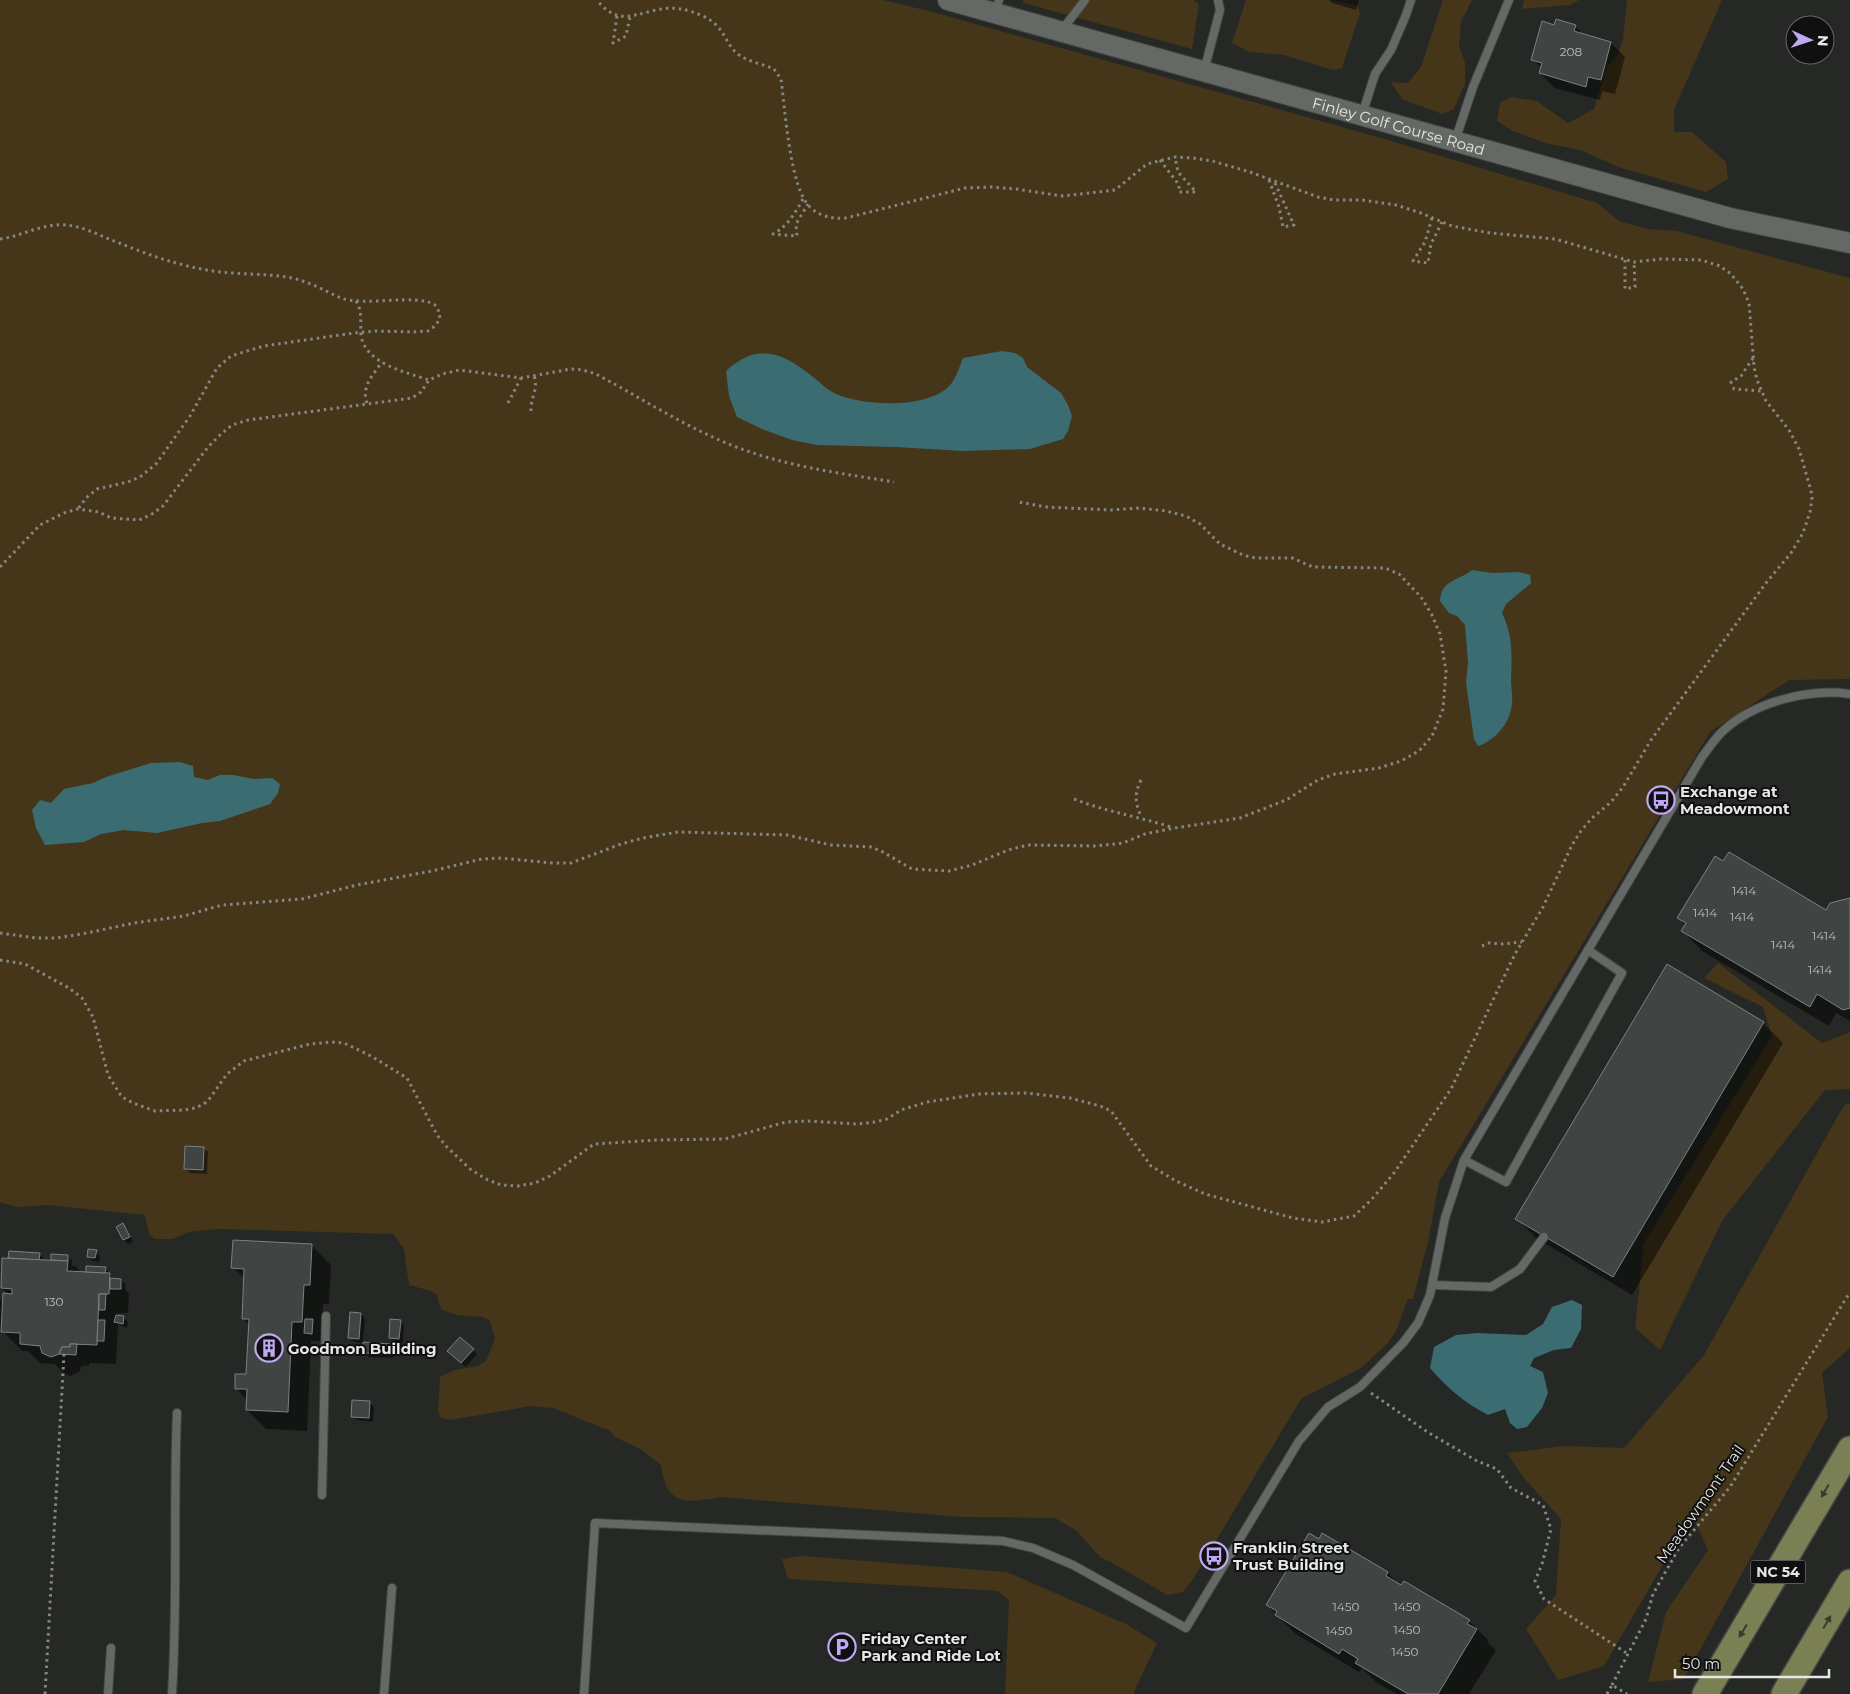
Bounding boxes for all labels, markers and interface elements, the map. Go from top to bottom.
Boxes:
north arrow [1785,15,1835,65]
text: N [1814,35,1832,47]
house number: 208 [1560,44,1583,59]
street label: Finley Golf Course Road [1310,93,1487,159]
place label: Exchange at Meadowmont [1680,782,1790,818]
bus stop icon: Exchange at Meadowmont [1646,785,1676,815]
house number: 1414 [1732,883,1756,898]
house number: 1414 [1693,905,1717,920]
house number: 1414 [1730,909,1754,924]
house number: 1414 [1812,928,1836,943]
house number: 1414 [1771,937,1795,952]
house number: 1414 [1808,962,1832,977]
house number: 130 [44,1294,64,1309]
building icon: Goodmon Building [254,1333,284,1363]
place label: Goodmon Building [288,1339,436,1358]
street label: Meadowmont Trail [1652,1441,1748,1567]
one-way arrow [1821,1485,1830,1498]
place label: Franklin Street Trust Building [1233,1538,1350,1574]
bus stop icon: Franklin Street Trust Building [1199,1541,1229,1571]
road number: NC 54 [1750,1560,1806,1584]
house number: 1450 [1333,1599,1360,1614]
house number: 1450 [1394,1599,1421,1614]
one-way arrow [1822,1615,1831,1628]
house number: 1450 [1394,1622,1421,1637]
house number: 1450 [1326,1623,1353,1638]
one-way arrow [1738,1625,1747,1638]
place label: Friday Center Park and Ride Lot [861,1629,1001,1665]
parking icon: Friday Center Park and Ride Lot [827,1632,857,1662]
house number: 1450 [1392,1644,1419,1659]
scale bar [1675,1646,1829,1678]
text: 50 m [1682,1654,1720,1673]

